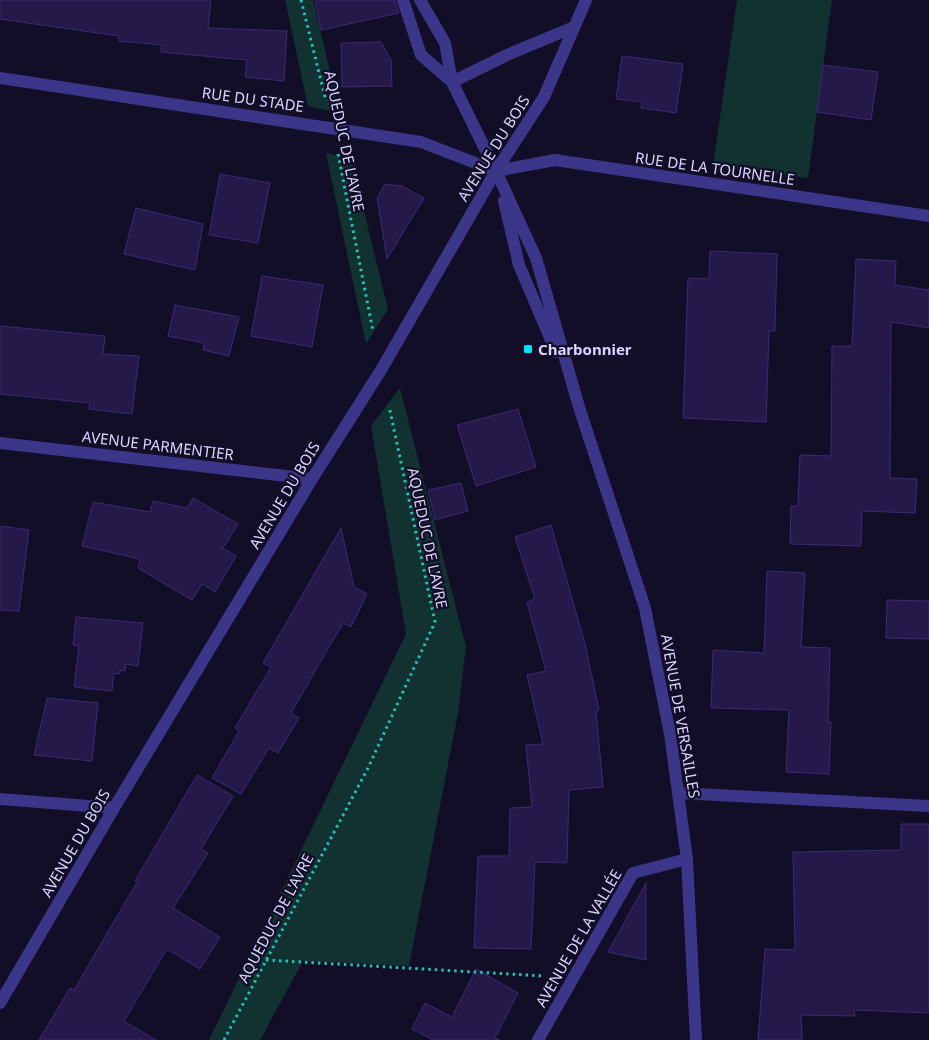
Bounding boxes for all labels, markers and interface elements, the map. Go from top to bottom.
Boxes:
street label: AQUEDUC DE L'AVRE [320,69,370,213]
street label: RUE DU STADE [201,82,305,116]
street label: AVENUE DU BOIS [452,91,534,205]
street label: RUE DE LA TOURNELLE [634,147,796,189]
place label: Charbonnier [538,339,632,359]
marker: Charbonnier [522,343,534,355]
street label: AVENUE PARMENTIER [81,426,236,464]
street label: AVENUE DU BOIS [244,438,324,552]
street label: AQUEDUC DE L'AVRE [403,466,453,610]
street label: AVENUE DE VERSAILLES [657,633,705,799]
street label: AVENUE DU BOIS [36,785,114,901]
street label: AQUEDUC DE L'AVRE [233,850,317,986]
street label: AVENUE DE LA VALLÉE [530,866,626,1010]

